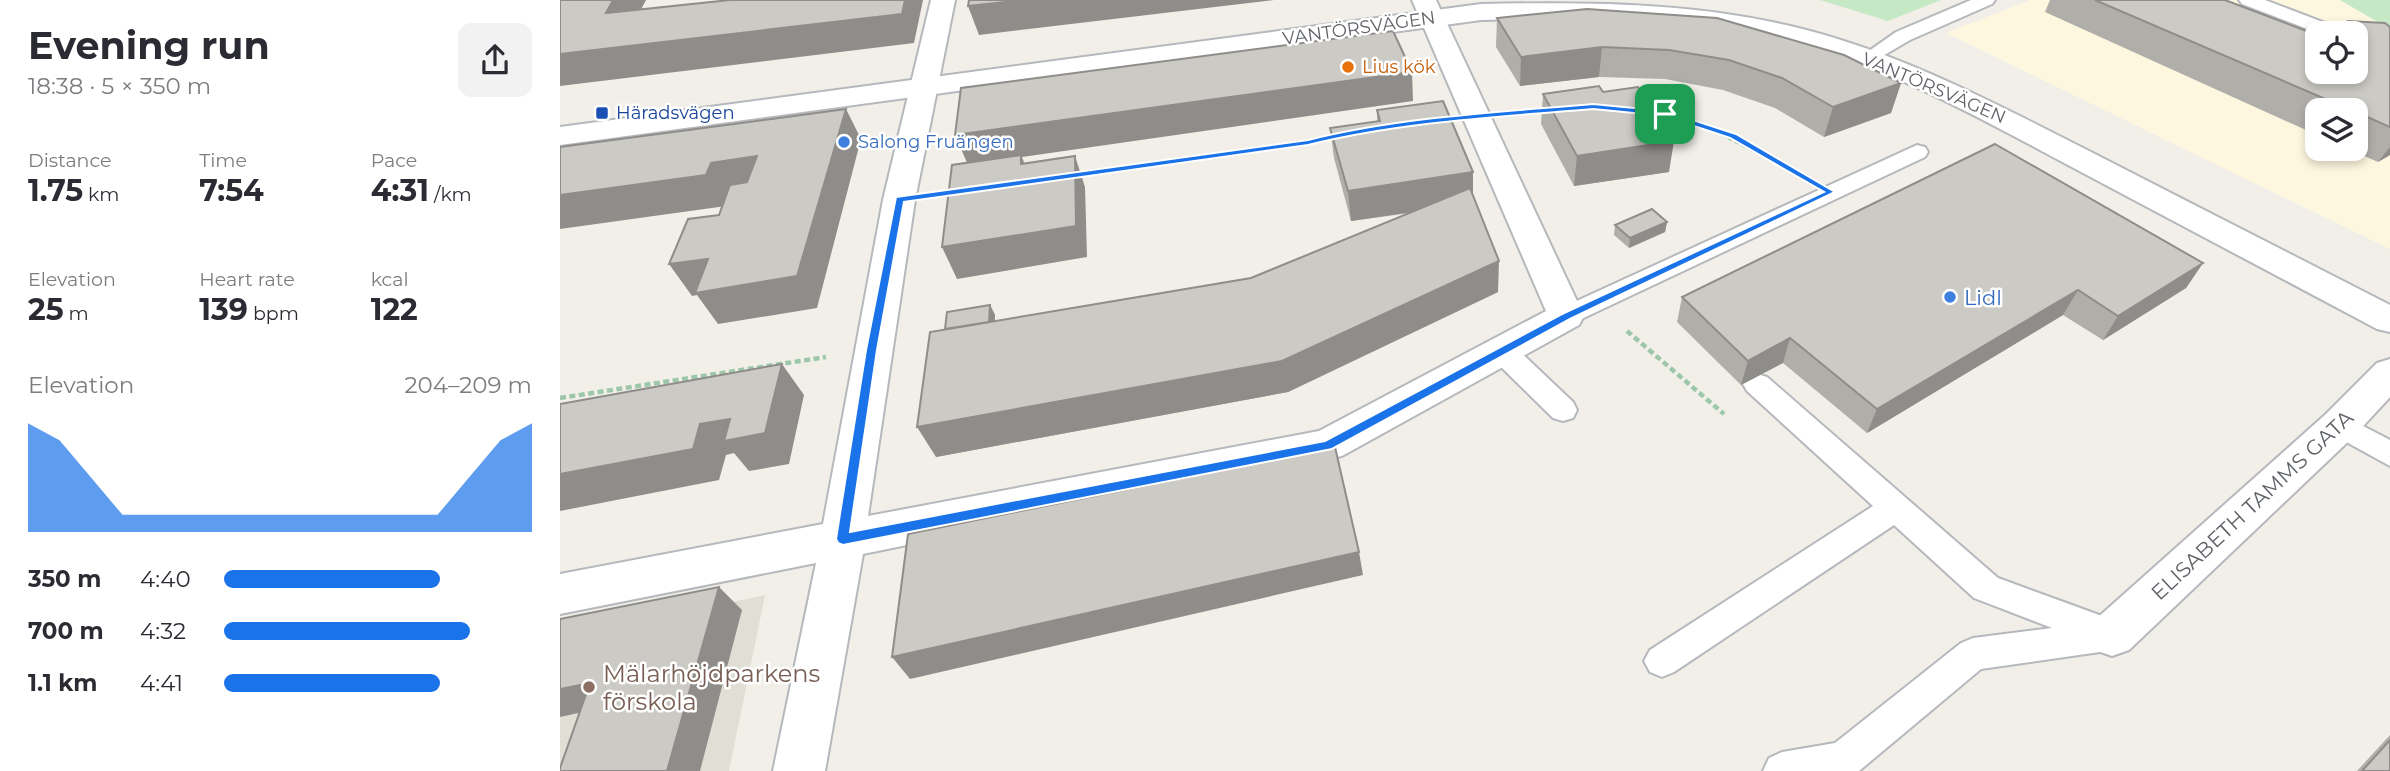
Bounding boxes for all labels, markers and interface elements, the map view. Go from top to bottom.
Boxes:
street label: VANTÖRSVÄGEN [1281,6,1437,50]
map controls [2305,21,2368,161]
button: locate [2305,21,2368,84]
text: Evening run [28,22,270,69]
button: share [458,23,532,97]
street label: VANTÖRSVÄGEN [1859,48,2009,128]
place label: Lius kök [1362,56,1436,78]
marker: Lius kök [1340,59,1356,75]
text: 18:38 · 5 × 350 m [28,72,211,100]
pin [1635,84,1695,144]
icon: arrive [1646,95,1684,133]
button: layers [2305,98,2368,161]
place label: Häradsvägen [616,102,735,124]
marker: Häradsvägen [594,105,610,121]
place label: Salong Fruängen [858,131,1014,153]
marker: Salong Fruängen [836,134,852,150]
text: Distance [28,149,111,172]
text: Time [199,149,247,172]
text: Pace [371,149,417,172]
text: 1.75 [28,172,83,209]
text: 7:54 [199,172,264,209]
text: 4:31 [371,172,429,209]
text: km [83,183,119,206]
text: /km [429,183,472,206]
text: Elevation [28,268,116,291]
text: Heart rate [199,268,295,291]
text: kcal [371,268,409,291]
place label: Lidl [1964,285,2002,310]
marker: Lidl [1942,289,1958,305]
text: 25 [28,291,64,328]
text: 139 [199,291,248,328]
text: 122 [371,291,418,328]
text: m [64,302,89,325]
text: bpm [248,302,299,325]
text: Elevation [28,371,134,399]
text: 204–209 m [404,371,532,399]
street label: ELISABETH TAMMS GATA [2146,404,2359,605]
text: 350 m [28,565,101,593]
text: 4:40 [140,565,191,593]
text: 700 m [28,617,104,645]
text: 4:32 [140,617,186,645]
place label: Mälarhöjdparkens förskola [603,659,820,716]
text: 1.1 km [28,669,97,697]
text: 4:41 [140,669,183,697]
marker: Mälarhöjdparkens förskola [581,679,597,695]

